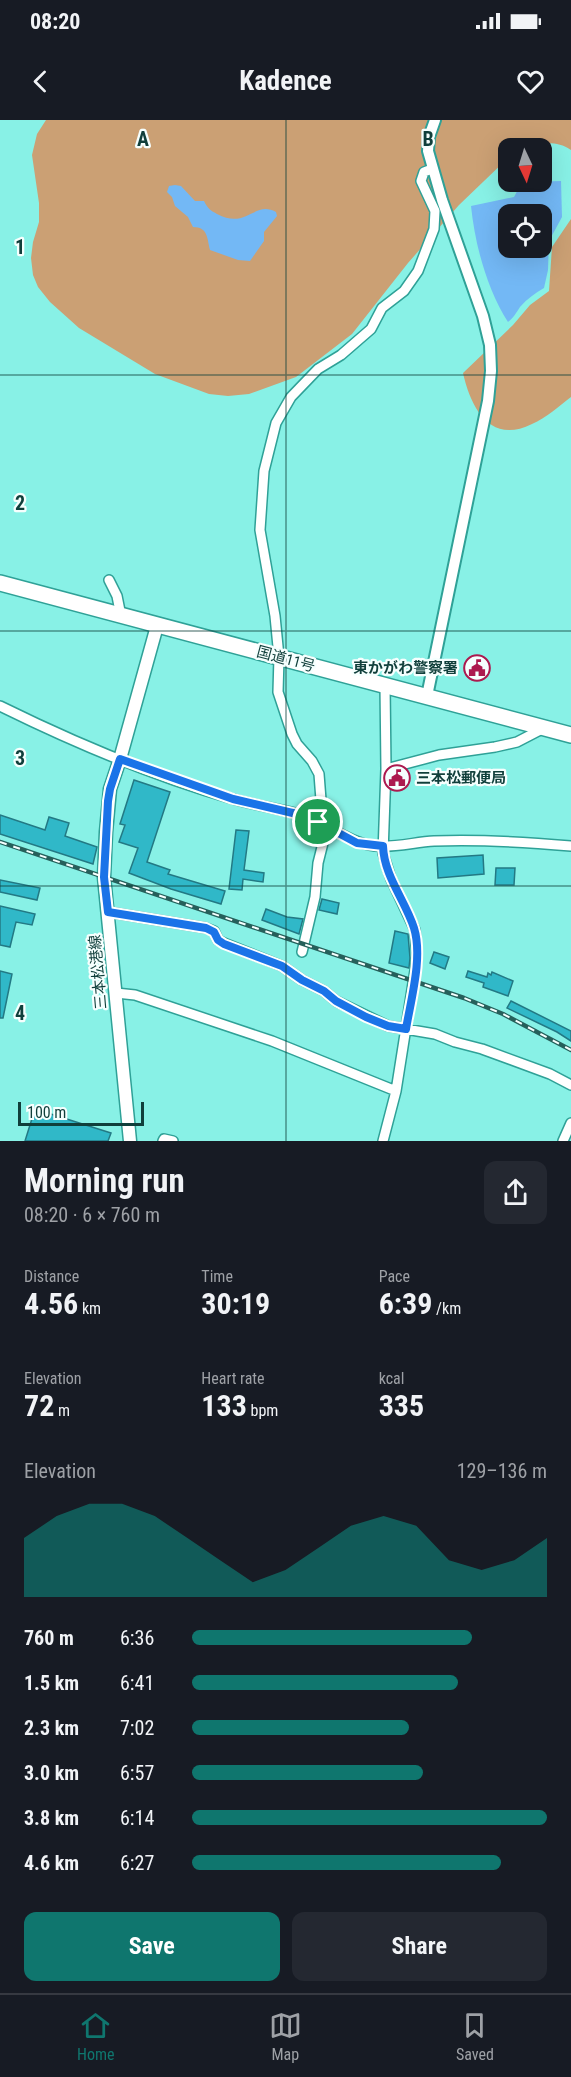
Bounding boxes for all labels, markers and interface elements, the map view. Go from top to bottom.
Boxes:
text: 08:20 [30,9,81,34]
icon: back [24,65,57,98]
text: Kadence [239,65,332,97]
icon: heart [514,65,547,98]
text: A [137,127,149,151]
text: B [422,127,434,151]
north arrow [498,138,552,192]
map controls [498,138,552,258]
button: locate [498,204,552,258]
text: 1 [15,235,25,259]
text: 2 [15,491,25,515]
street label: 国道11号 [255,643,317,675]
public building icon: 東かがわ警察署 [462,653,492,683]
place label: 東かがわ警察署 [353,659,458,677]
text: 3 [15,746,25,770]
public building icon: 三本松郵便局 [382,763,412,793]
place label: 三本松郵便局 [416,769,506,787]
pin [292,796,343,847]
icon: arrive [301,805,334,838]
street label: 三本松港線 [86,934,110,1010]
text: 4 [15,1001,25,1025]
scale bar [18,1099,144,1127]
text: 100 m [27,1103,66,1122]
text: Morning run [24,1161,185,1200]
button: share [484,1161,547,1224]
text: 08:20 · 6 × 760 m [24,1203,160,1227]
text: Distance [24,1267,79,1286]
text: Time [201,1267,233,1286]
text: Pace [379,1267,410,1286]
text: 4.56 [24,1286,78,1321]
text: 30:19 [201,1286,270,1321]
text: 6:39 [379,1286,432,1321]
text: km [78,1299,101,1318]
text: /km [432,1299,461,1318]
text: Elevation [24,1369,82,1388]
text: Heart rate [201,1369,265,1388]
text: kcal [379,1369,404,1388]
text: 72 [24,1388,54,1423]
text: 133 [201,1388,247,1423]
text: 335 [379,1388,424,1423]
text: m [54,1401,70,1420]
text: bpm [247,1401,278,1420]
text: Elevation [24,1459,96,1483]
text: 129–136 m [457,1459,547,1483]
text: 760 m [24,1626,74,1650]
text: 6:36 [120,1626,154,1650]
text: 1.5 km [24,1671,79,1695]
text: 6:41 [120,1671,154,1695]
text: 2.3 km [24,1716,79,1740]
text: 7:02 [120,1716,154,1740]
text: 3.0 km [24,1761,79,1785]
text: 6:57 [120,1761,154,1785]
text: 3.8 km [24,1806,79,1830]
text: 6:14 [120,1806,154,1830]
text: 4.6 km [24,1851,79,1875]
text: 6:27 [120,1851,154,1875]
button: Save [24,1912,280,1981]
button: Share [292,1912,547,1981]
tab: Home [77,2009,115,2064]
tab: Map [269,2009,302,2064]
tab: Saved [456,2009,494,2064]

